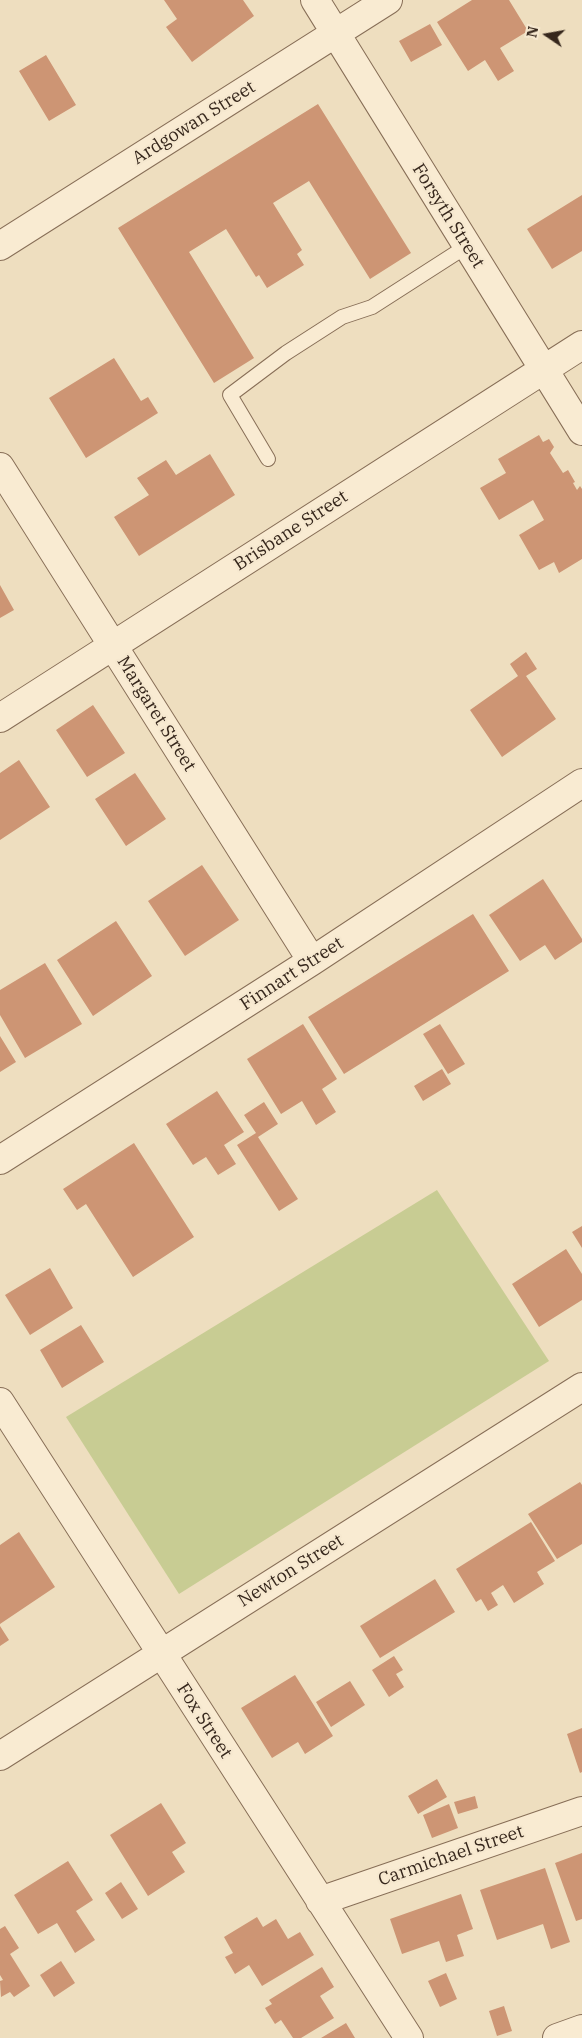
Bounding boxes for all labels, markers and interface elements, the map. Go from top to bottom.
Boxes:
north arrow [522,10,572,60]
text: N [522,25,542,39]
street label: Ardgowan Street [129,77,259,169]
street label: Forsyth Street [407,160,489,272]
street label: Brisbane Street [230,486,352,576]
street label: Margaret Street [112,652,200,776]
street label: Finnart Street [236,933,348,1015]
street label: Newton Street [234,1530,348,1612]
street label: Fox Street [172,1679,236,1763]
street label: Carmichael Street [376,1821,526,1891]

